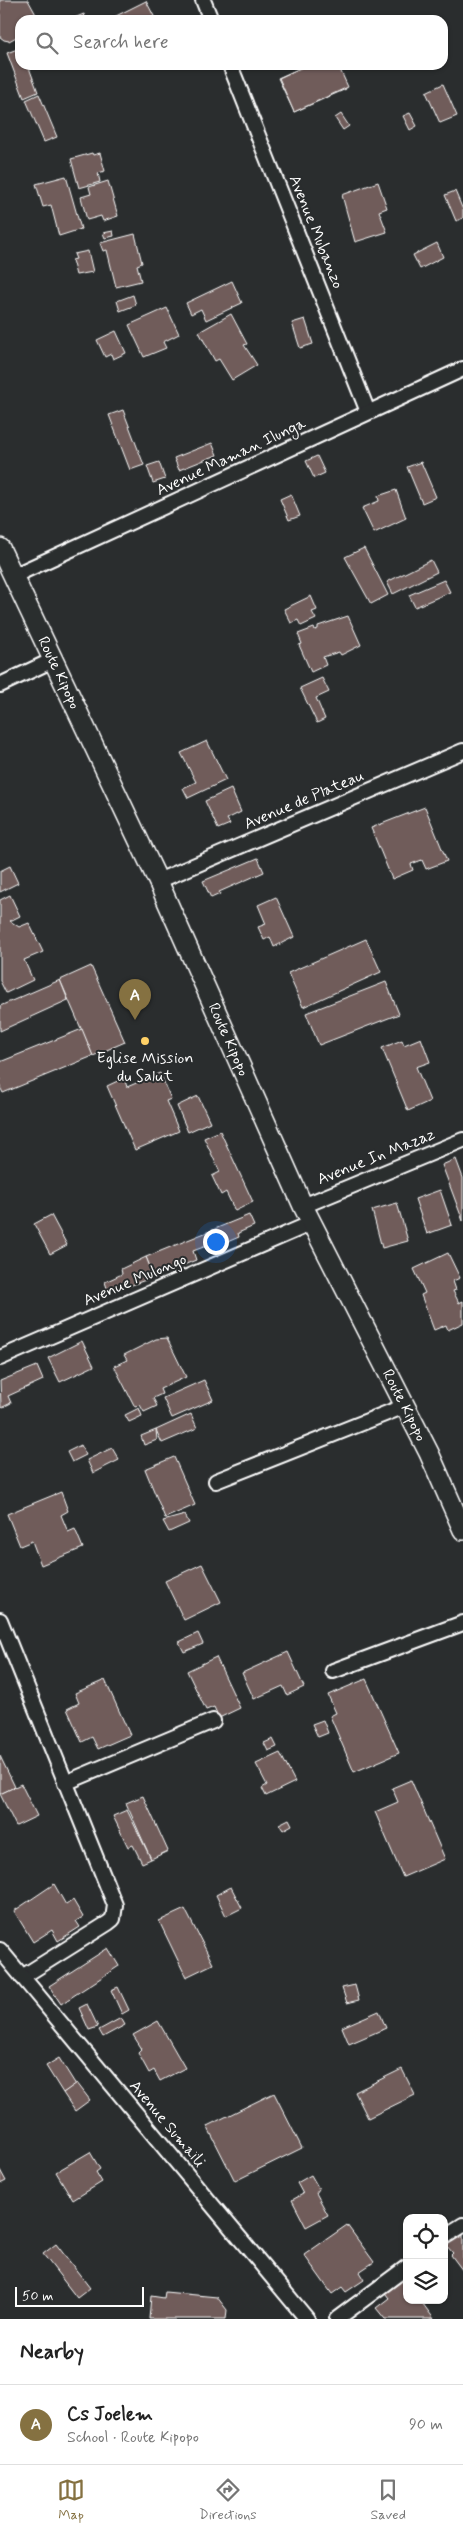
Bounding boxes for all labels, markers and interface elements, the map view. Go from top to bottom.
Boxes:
search box [15,15,448,70]
icon: search [33,29,61,57]
text: Search here [73,30,169,55]
street label: Avenue Mubanzo [284,172,348,292]
street label: Avenue Maman Ilunga [153,413,310,502]
street label: Route Kipopo [33,633,85,713]
street label: Avenue de Plateau [241,765,367,835]
pin: A [119,979,151,1020]
street label: Route Kipopo [203,999,254,1079]
marker: Eglise Mission du Salut [139,1035,151,1047]
place label: Eglise Mission du Salut [97,1048,193,1087]
street label: Avenue In Mazaz [314,1124,438,1190]
your location [203,1229,229,1255]
street label: Avenue Mulongo [80,1249,190,1311]
street label: Route Kipopo [377,1365,432,1445]
street label: Avenue Sumaïli [124,2076,210,2172]
map controls [403,2214,448,2304]
button: locate [403,2214,448,2259]
button: layers [403,2259,448,2304]
scale bar [15,2284,144,2307]
text: 50 m [22,2287,53,2305]
text: Nearby [20,2338,84,2366]
text: Cs Joelem [67,2402,153,2427]
text: A [31,2414,41,2435]
text: 90 m [409,2414,443,2435]
text: School · Route Kipopo [67,2427,199,2448]
tab: Map [57,2476,85,2524]
tab: Directions [199,2476,257,2524]
tab: Saved [371,2476,406,2524]

